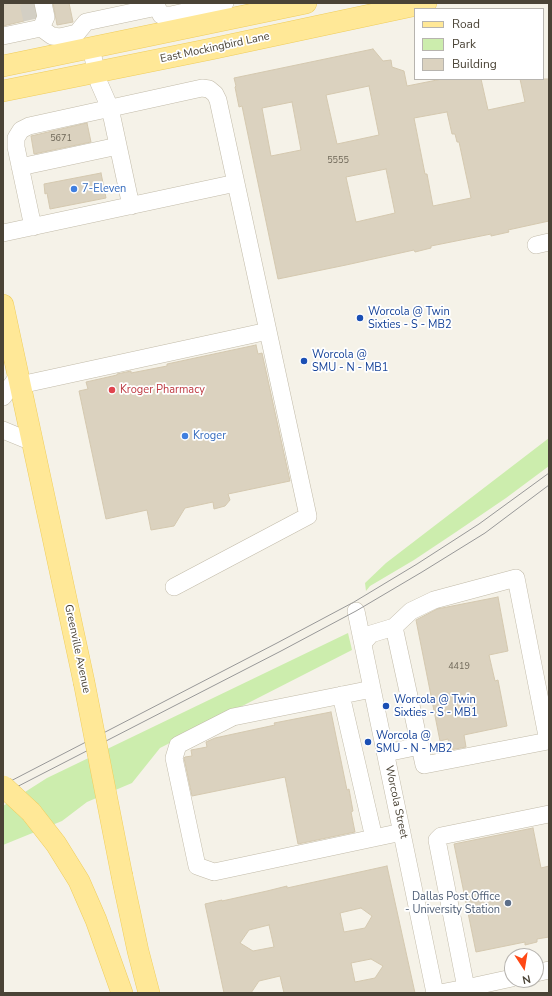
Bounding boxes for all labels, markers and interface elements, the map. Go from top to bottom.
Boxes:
legend [414,8,544,80]
text: Road [452,16,480,32]
street label: East Mockingbird Lane [159,30,271,66]
text: Park [452,36,476,52]
text: Building [452,56,497,72]
house number: 5671 [50,134,72,144]
house number: 5555 [327,156,349,166]
place label: 7-Eleven [82,182,126,196]
marker: 7-Eleven [69,184,79,194]
place label: Worcola @ Twin Sixties - S - MB2 [368,305,451,331]
marker: Worcola @ Twin Sixties - S - MB2 [355,313,365,323]
place label: Worcola @ SMU - N - MB1 [312,348,388,374]
marker: Worcola @ SMU - N - MB1 [299,356,309,366]
place label: Kroger Pharmacy [120,383,205,397]
marker: Kroger Pharmacy [107,385,117,395]
place label: Kroger [193,429,226,443]
marker: Kroger [180,431,190,441]
street label: Greenville Avenue [61,603,93,695]
house number: 4419 [448,662,470,672]
place label: Worcola @ Twin Sixties - S - MB1 [394,693,477,719]
marker: Worcola @ Twin Sixties - S - MB1 [381,701,391,711]
place label: Worcola @ SMU - N - MB2 [376,729,452,755]
marker: Worcola @ SMU - N - MB2 [363,737,373,747]
street label: Worcola Street [382,764,410,840]
place label: Dallas Post Office - University Station [405,890,500,916]
marker: Dallas Post Office - University Station [503,898,513,908]
north arrow [504,948,544,988]
text: N [521,971,532,987]

